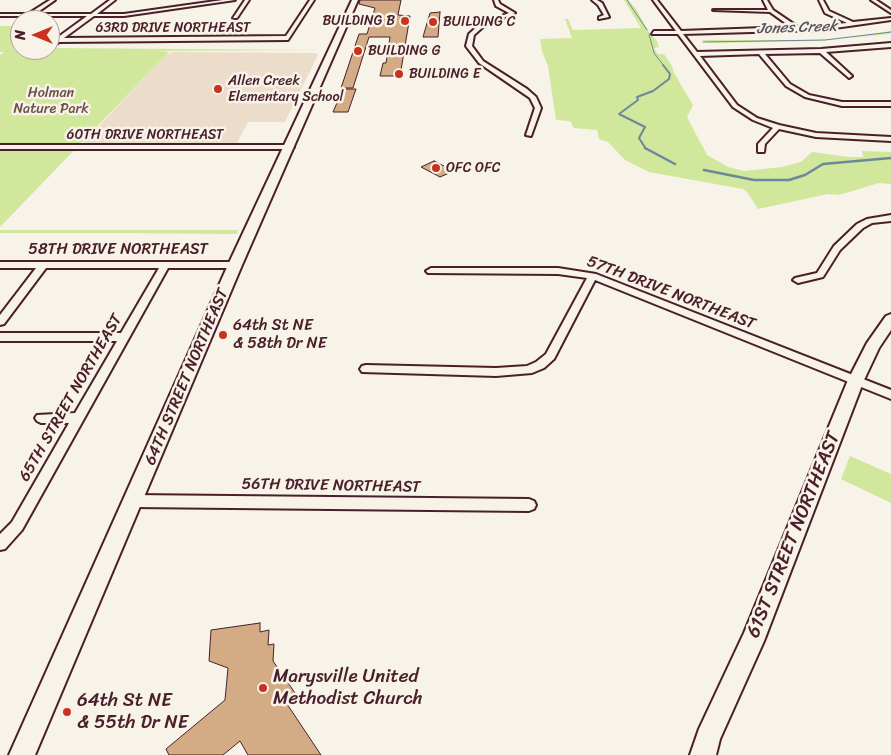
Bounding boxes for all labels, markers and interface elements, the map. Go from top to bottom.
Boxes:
north arrow [10,10,60,60]
place label: BUILDING B [323,13,395,29]
place label: BUILDING C [443,14,515,30]
marker: BUILDING B [399,15,411,27]
marker: BUILDING C [427,16,439,28]
water label: Jones Creek [757,18,837,38]
street label: 63RD DRIVE NORTHEAST [95,20,251,36]
text: N [8,30,33,40]
place label: BUILDING G [368,43,440,59]
marker: BUILDING G [352,45,364,57]
place label: BUILDING E [409,66,480,82]
marker: BUILDING E [393,68,405,80]
place label: Allen Creek Elementary School [228,73,344,105]
marker: Allen Creek Elementary School [212,83,224,95]
park label: Holman Nature Park [13,85,89,118]
street label: 60TH DRIVE NORTHEAST [66,127,224,143]
place label: OFC OFC [446,160,501,176]
marker: OFC OFC [430,162,442,174]
street label: 58TH DRIVE NORTHEAST [28,240,208,260]
street label: 57TH DRIVE NORTHEAST [584,252,758,334]
street label: 64TH STREET NORTHEAST [141,286,233,468]
street label: 65TH STREET NORTHEAST [15,311,127,485]
place label: 64th St NE & 58th Dr NE [233,316,327,354]
marker: 64th St NE & 58th Dr NE [217,329,229,341]
street label: 61ST STREET NORTHEAST [742,429,846,641]
street label: 56TH DRIVE NORTHEAST [241,475,421,497]
place label: Marysville United Methodist Church [273,666,423,710]
marker: Marysville United Methodist Church [257,682,269,694]
place label: 64th St NE & 55th Dr NE [77,690,188,734]
marker: 64th St NE & 55th Dr NE [61,706,73,718]

